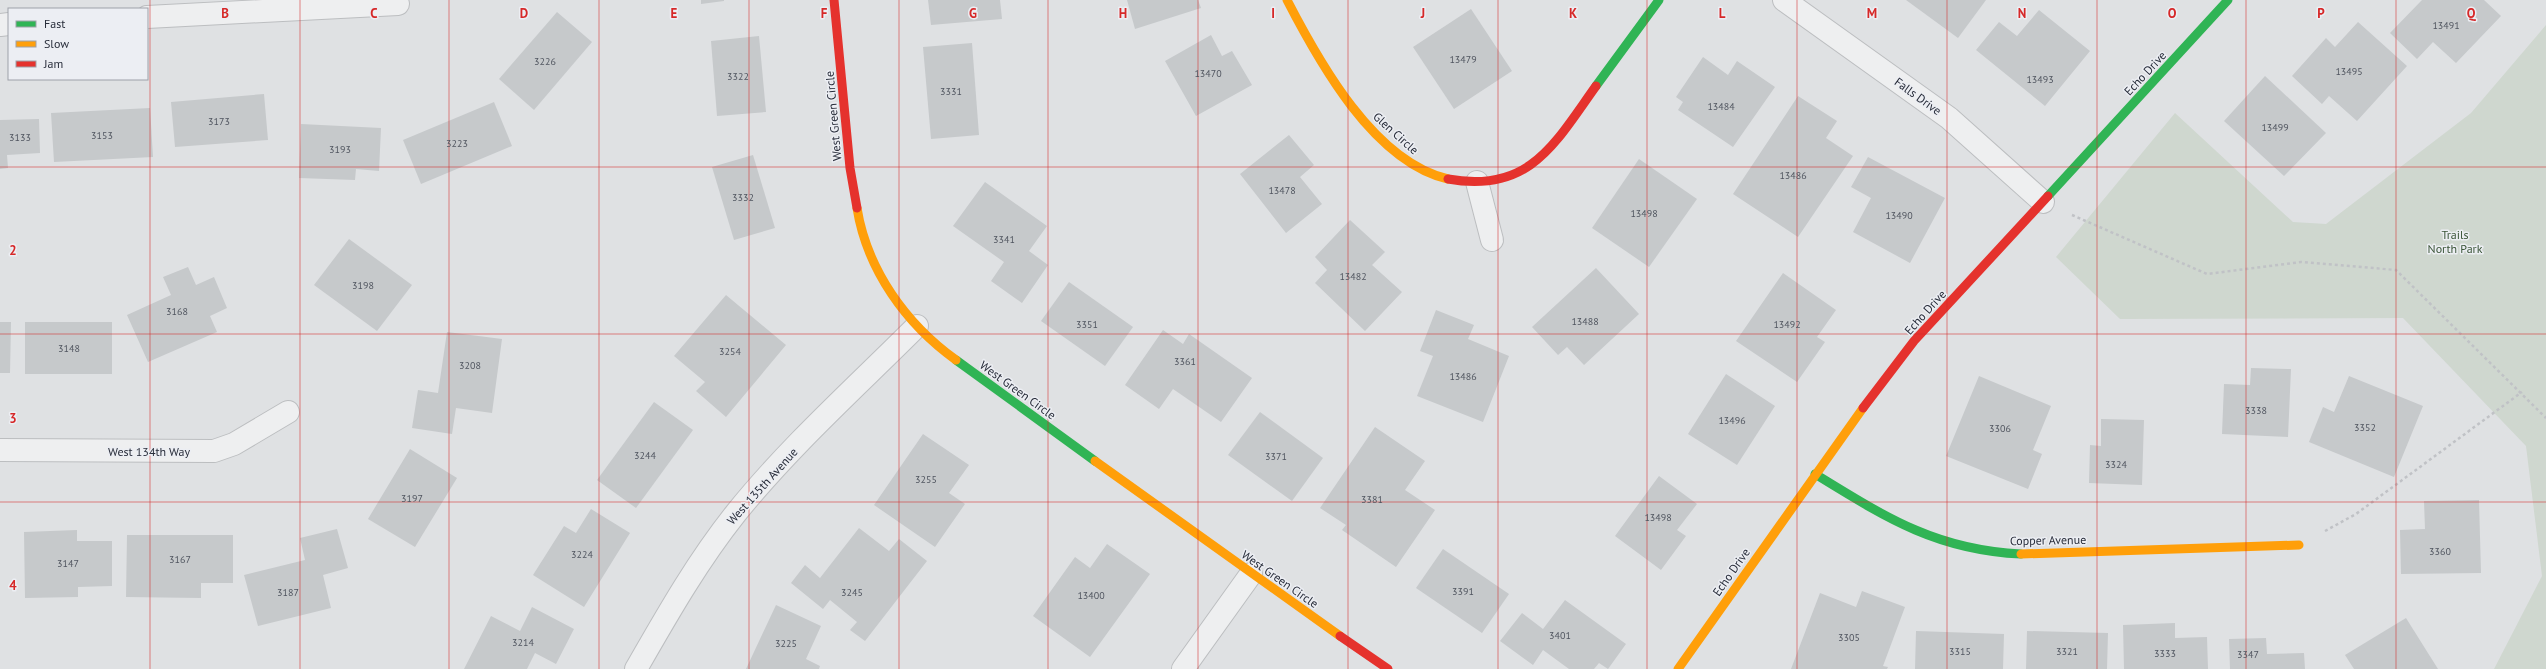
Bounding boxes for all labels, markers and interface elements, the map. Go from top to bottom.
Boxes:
text: B [221,5,229,22]
text: C [370,5,378,22]
text: D [520,5,528,22]
text: E [671,5,678,22]
text: F [821,5,828,22]
text: G [969,5,977,22]
text: H [1119,5,1127,22]
text: I [1271,5,1275,22]
text: J [1420,5,1425,22]
text: K [1569,5,1577,22]
text: L [1719,5,1726,22]
text: M [1867,5,1877,22]
text: N [2018,5,2026,22]
text: O [2168,5,2177,22]
text: P [2317,5,2325,22]
text: Q [2467,5,2477,22]
legend [8,8,148,80]
text: Fast [44,16,65,31]
house number: 13491 [2432,19,2460,32]
text: Slow [44,36,69,51]
street label: Echo Drive [2121,48,2169,98]
house number: 13479 [1449,53,1477,66]
house number: 3226 [534,55,556,68]
text: Jam [43,56,63,71]
house number: 13495 [2335,65,2363,78]
house number: 13470 [1194,67,1222,80]
house number: 3322 [727,70,749,83]
street label: West Green Circle [822,70,844,162]
house number: 13493 [2026,73,2054,86]
street label: Falls Drive [1892,74,1944,118]
house number: 3331 [940,85,962,98]
house number: 13484 [1707,100,1735,113]
street label: Glen Circle [1370,109,1422,157]
house number: 3173 [208,115,230,128]
house number: 13499 [2261,121,2289,134]
house number: 3153 [91,129,113,142]
house number: 3133 [9,131,31,144]
house number: 3223 [446,137,468,150]
house number: 3193 [329,143,351,156]
house number: 13486 [1779,169,1807,182]
house number: 13478 [1268,184,1296,197]
house number: 3332 [732,191,754,204]
house number: 13498 [1630,207,1658,220]
house number: 13490 [1885,209,1913,222]
park label: Trails North Park [2428,227,2483,256]
house number: 3341 [993,233,1015,246]
text: 2 [9,242,17,259]
house number: 13482 [1339,270,1367,283]
house number: 3198 [352,279,374,292]
street label: Echo Drive [1901,287,1949,337]
house number: 3168 [166,305,188,318]
house number: 13488 [1571,315,1599,328]
house number: 3351 [1076,318,1098,331]
house number: 13492 [1773,318,1801,331]
house number: 3148 [58,342,80,355]
house number: 3254 [719,345,741,358]
house number: 3361 [1174,355,1196,368]
street label: West Green Circle [977,357,1059,423]
house number: 3208 [459,359,481,372]
house number: 13486 [1449,370,1477,383]
house number: 3338 [2245,404,2267,417]
text: 3 [9,410,17,427]
house number: 13496 [1718,414,1746,427]
house number: 3352 [2354,421,2376,434]
house number: 3306 [1989,422,2011,435]
street label: West 134th Way [108,444,190,459]
street label: West 135th Avenue [724,444,800,528]
house number: 3244 [634,449,656,462]
house number: 3371 [1265,450,1287,463]
house number: 3324 [2105,458,2127,471]
house number: 3255 [915,473,937,486]
house number: 3197 [401,492,423,505]
house number: 3381 [1361,493,1383,506]
house number: 13498 [1644,511,1672,524]
street label: Copper Avenue [2010,532,2086,548]
street label: Echo Drive [1709,545,1753,599]
house number: 3360 [2429,545,2451,558]
street label: West Green Circle [1239,547,1321,611]
house number: 3224 [571,548,593,561]
house number: 3167 [169,553,191,566]
house number: 3147 [57,557,79,570]
text: 4 [9,577,17,594]
house number: 3391 [1452,585,1474,598]
house number: 3187 [277,586,299,599]
house number: 3245 [841,586,863,599]
house number: 13400 [1077,589,1105,602]
house number: 3401 [1549,629,1571,642]
house number: 3305 [1838,631,1860,644]
house number: 3214 [512,636,534,649]
house number: 3225 [775,637,797,650]
house number: 3315 [1949,645,1971,658]
house number: 3321 [2056,645,2078,658]
house number: 3333 [2154,647,2176,660]
house number: 3347 [2237,648,2259,661]

